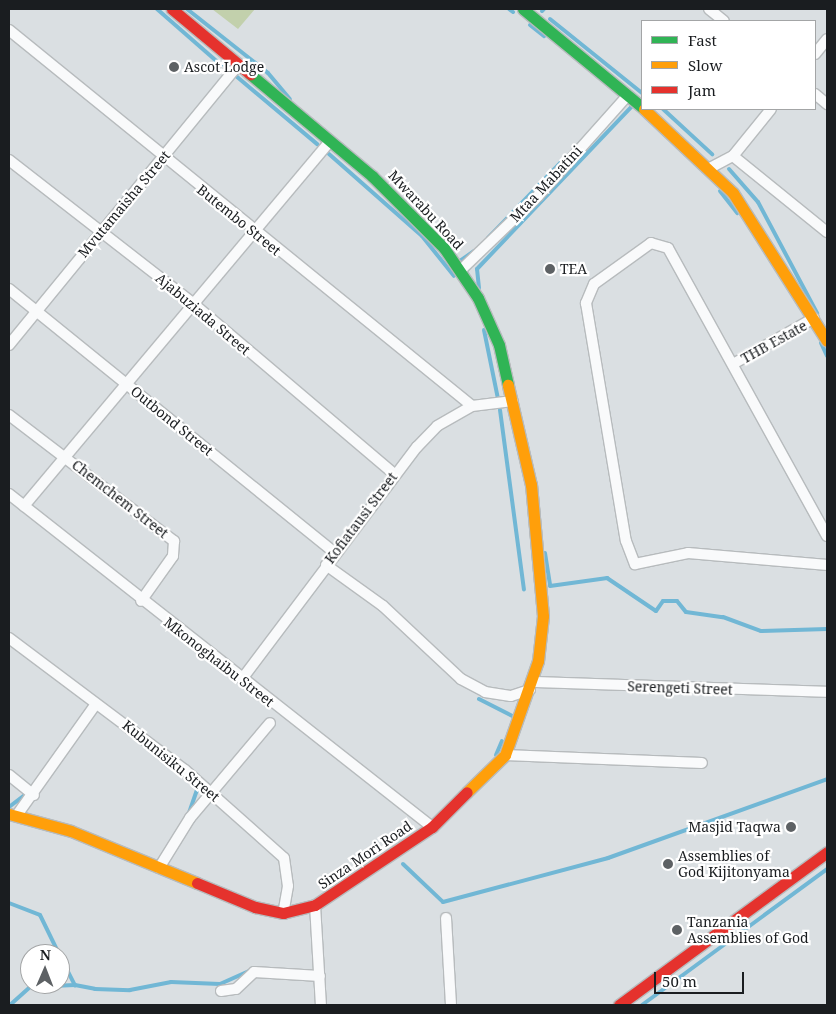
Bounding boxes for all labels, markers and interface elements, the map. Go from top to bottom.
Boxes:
legend [641,20,816,110]
text: Fast [688,30,717,50]
text: Slow [688,55,722,75]
place label: Ascot Lodge [184,59,264,75]
marker: Ascot Lodge [168,61,180,73]
text: Jam [688,80,716,100]
street label: Mtaa Mabatini [506,142,586,226]
street label: Mvutamaisha Street [74,147,174,261]
street label: Mwarabu Road [385,167,467,253]
street label: Butembo Street [194,181,284,259]
place label: TEA [560,261,587,277]
marker: TEA [544,263,556,275]
street label: Ajabuziada Street [152,270,254,358]
street label: THB Estate [738,317,810,367]
street label: Outbond Street [127,383,217,459]
street label: Chemchem Street [69,456,171,542]
street label: Kofiatausi Street [321,469,401,567]
street label: Mkonoghaibu Street [161,614,277,710]
street label: Serengeti Street [627,678,733,698]
street label: Kubunisiku Street [119,717,223,805]
street label: Sinza Mori Road [315,817,415,893]
place label: Masjid Taqwa [688,819,781,835]
marker: Masjid Taqwa [785,821,797,833]
place label: Assemblies of God Kijitonyama [678,848,790,880]
marker: Assemblies of God Kijitonyama [662,858,674,870]
place label: Tanzania Assemblies of God [687,914,809,946]
marker: Tanzania Assemblies of God [671,924,683,936]
north arrow [20,944,70,994]
text: N [40,945,51,964]
scale bar [656,962,746,994]
text: 50 m [662,971,697,991]

